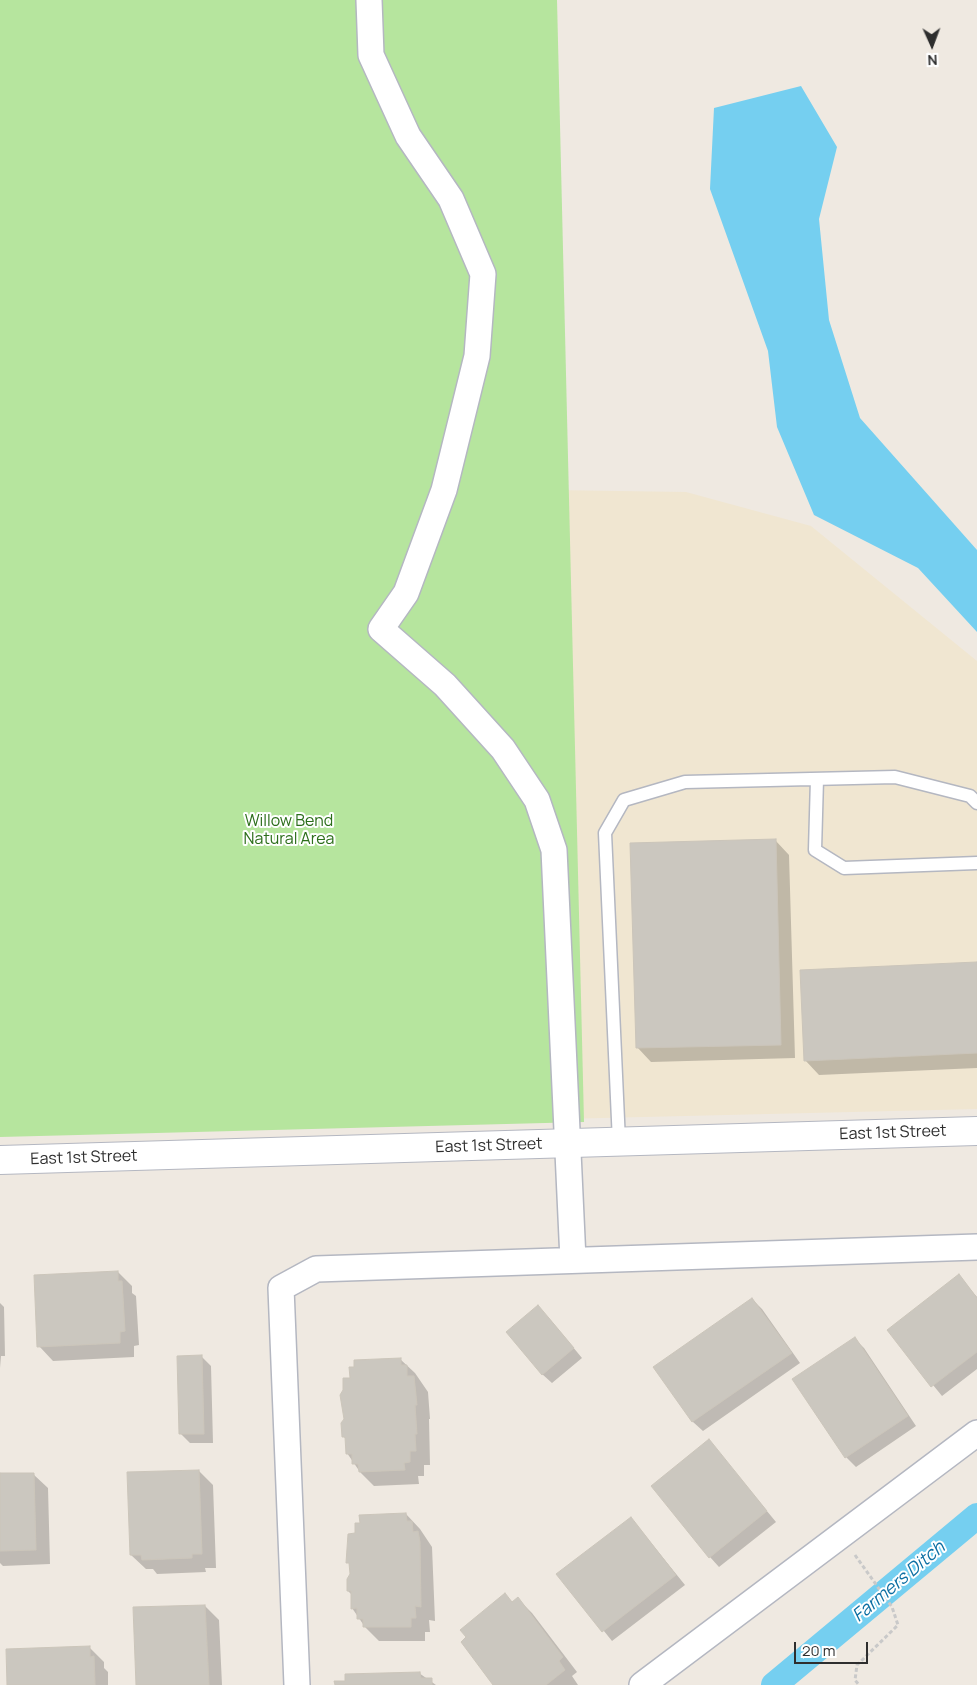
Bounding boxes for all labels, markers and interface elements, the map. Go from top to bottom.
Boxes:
north arrow [907,20,957,70]
text: N [927,51,938,70]
park label: Willow Bend Natural Area [244,812,334,850]
street label: East 1st Street [839,1122,947,1144]
street label: East 1st Street [435,1135,543,1157]
street label: East 1st Street [30,1147,138,1169]
water label: Farmers Ditch [848,1537,950,1627]
scale bar [797,1632,871,1664]
text: 20 m [802,1640,835,1661]

